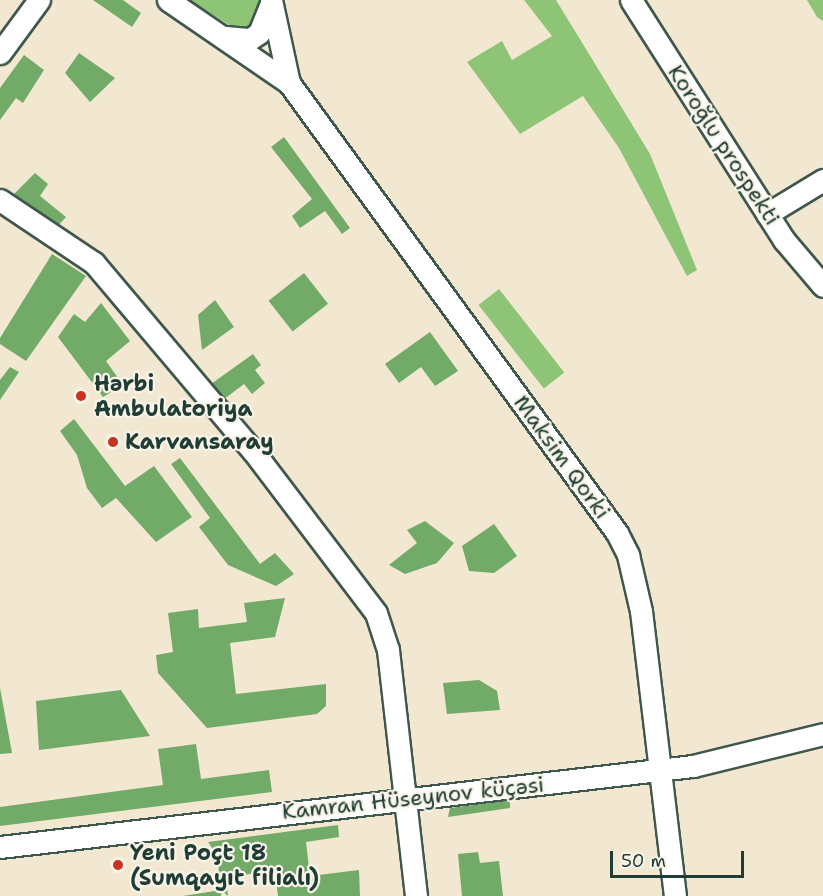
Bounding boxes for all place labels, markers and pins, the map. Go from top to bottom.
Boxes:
place label: Hərbi Ambulatoriya [94,370,252,422]
marker: Hərbi Ambulatoriya [72,387,90,405]
place label: Karvansaray [125,429,274,455]
marker: Karvansaray [106,435,120,449]
place label: Yeni Poçt 18 (Sumqayıt filialı) [130,839,319,890]
marker: Yeni Poçt 18 (Sumqayıt filialı) [111,858,125,872]

